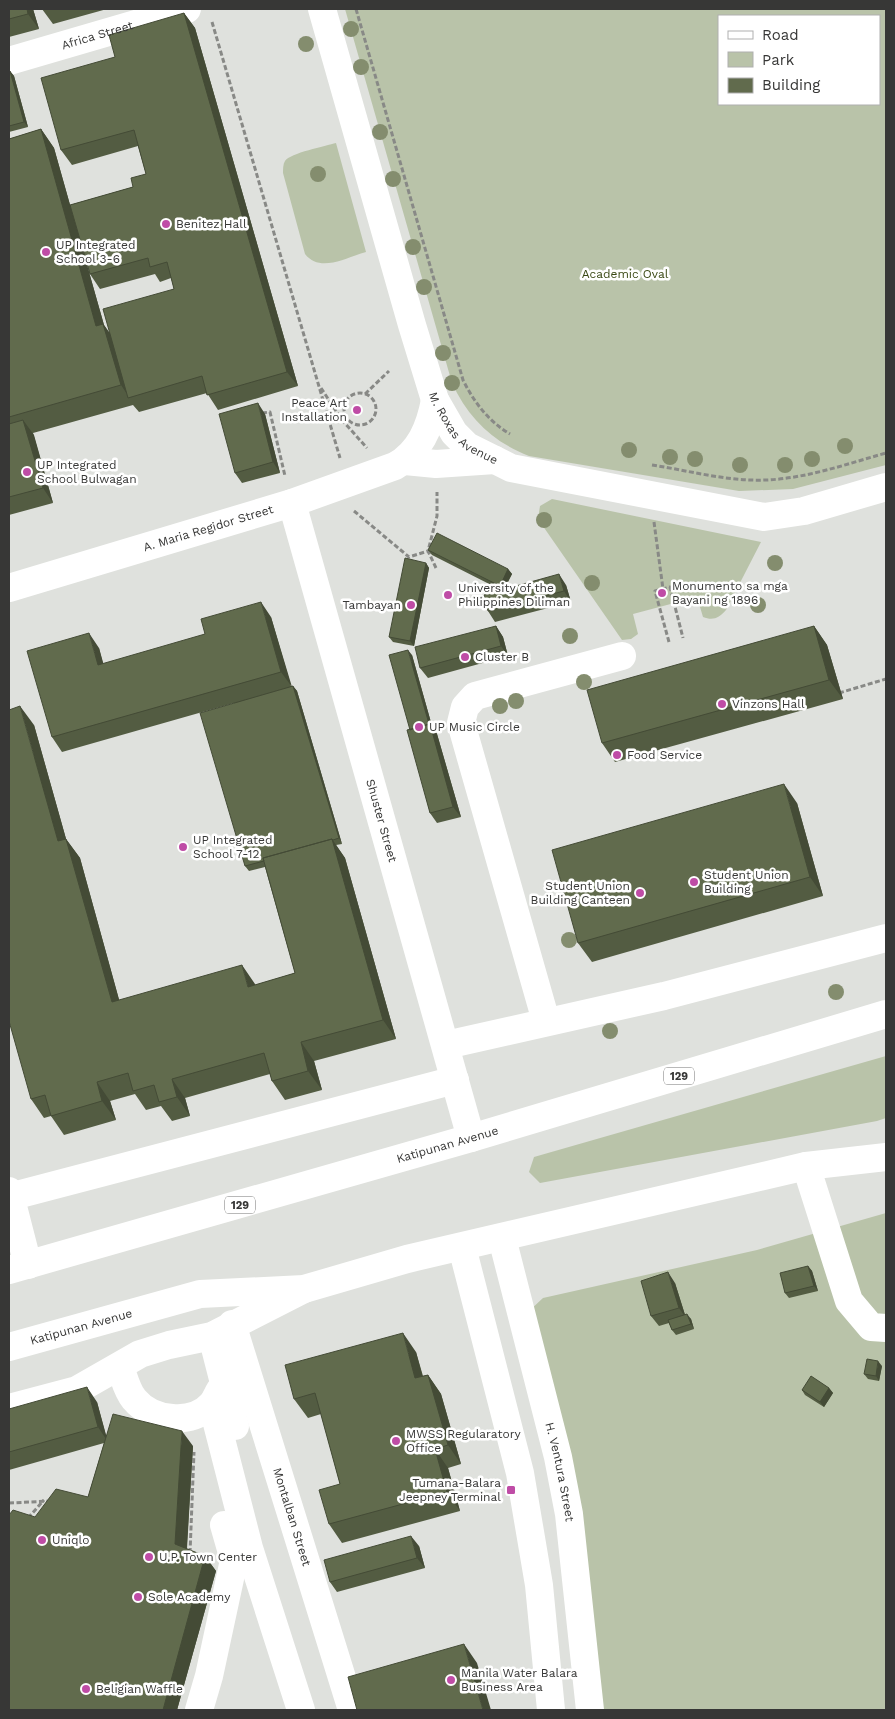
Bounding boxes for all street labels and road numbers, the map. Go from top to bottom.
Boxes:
street label: Africa Street [60,18,135,52]
street label: M. Roxas Avenue [426,390,500,467]
street label: A. Maria Regidor Street [142,502,275,554]
street label: Shuster Street [363,777,400,864]
road number: 129 [664,1068,694,1084]
street label: Katipunan Avenue [395,1123,500,1166]
road number: 129 [225,1196,255,1214]
street label: Katipunan Avenue [29,1306,134,1348]
street label: H. Ventura Street [542,1421,577,1522]
street label: Montalban Street [270,1466,314,1568]

